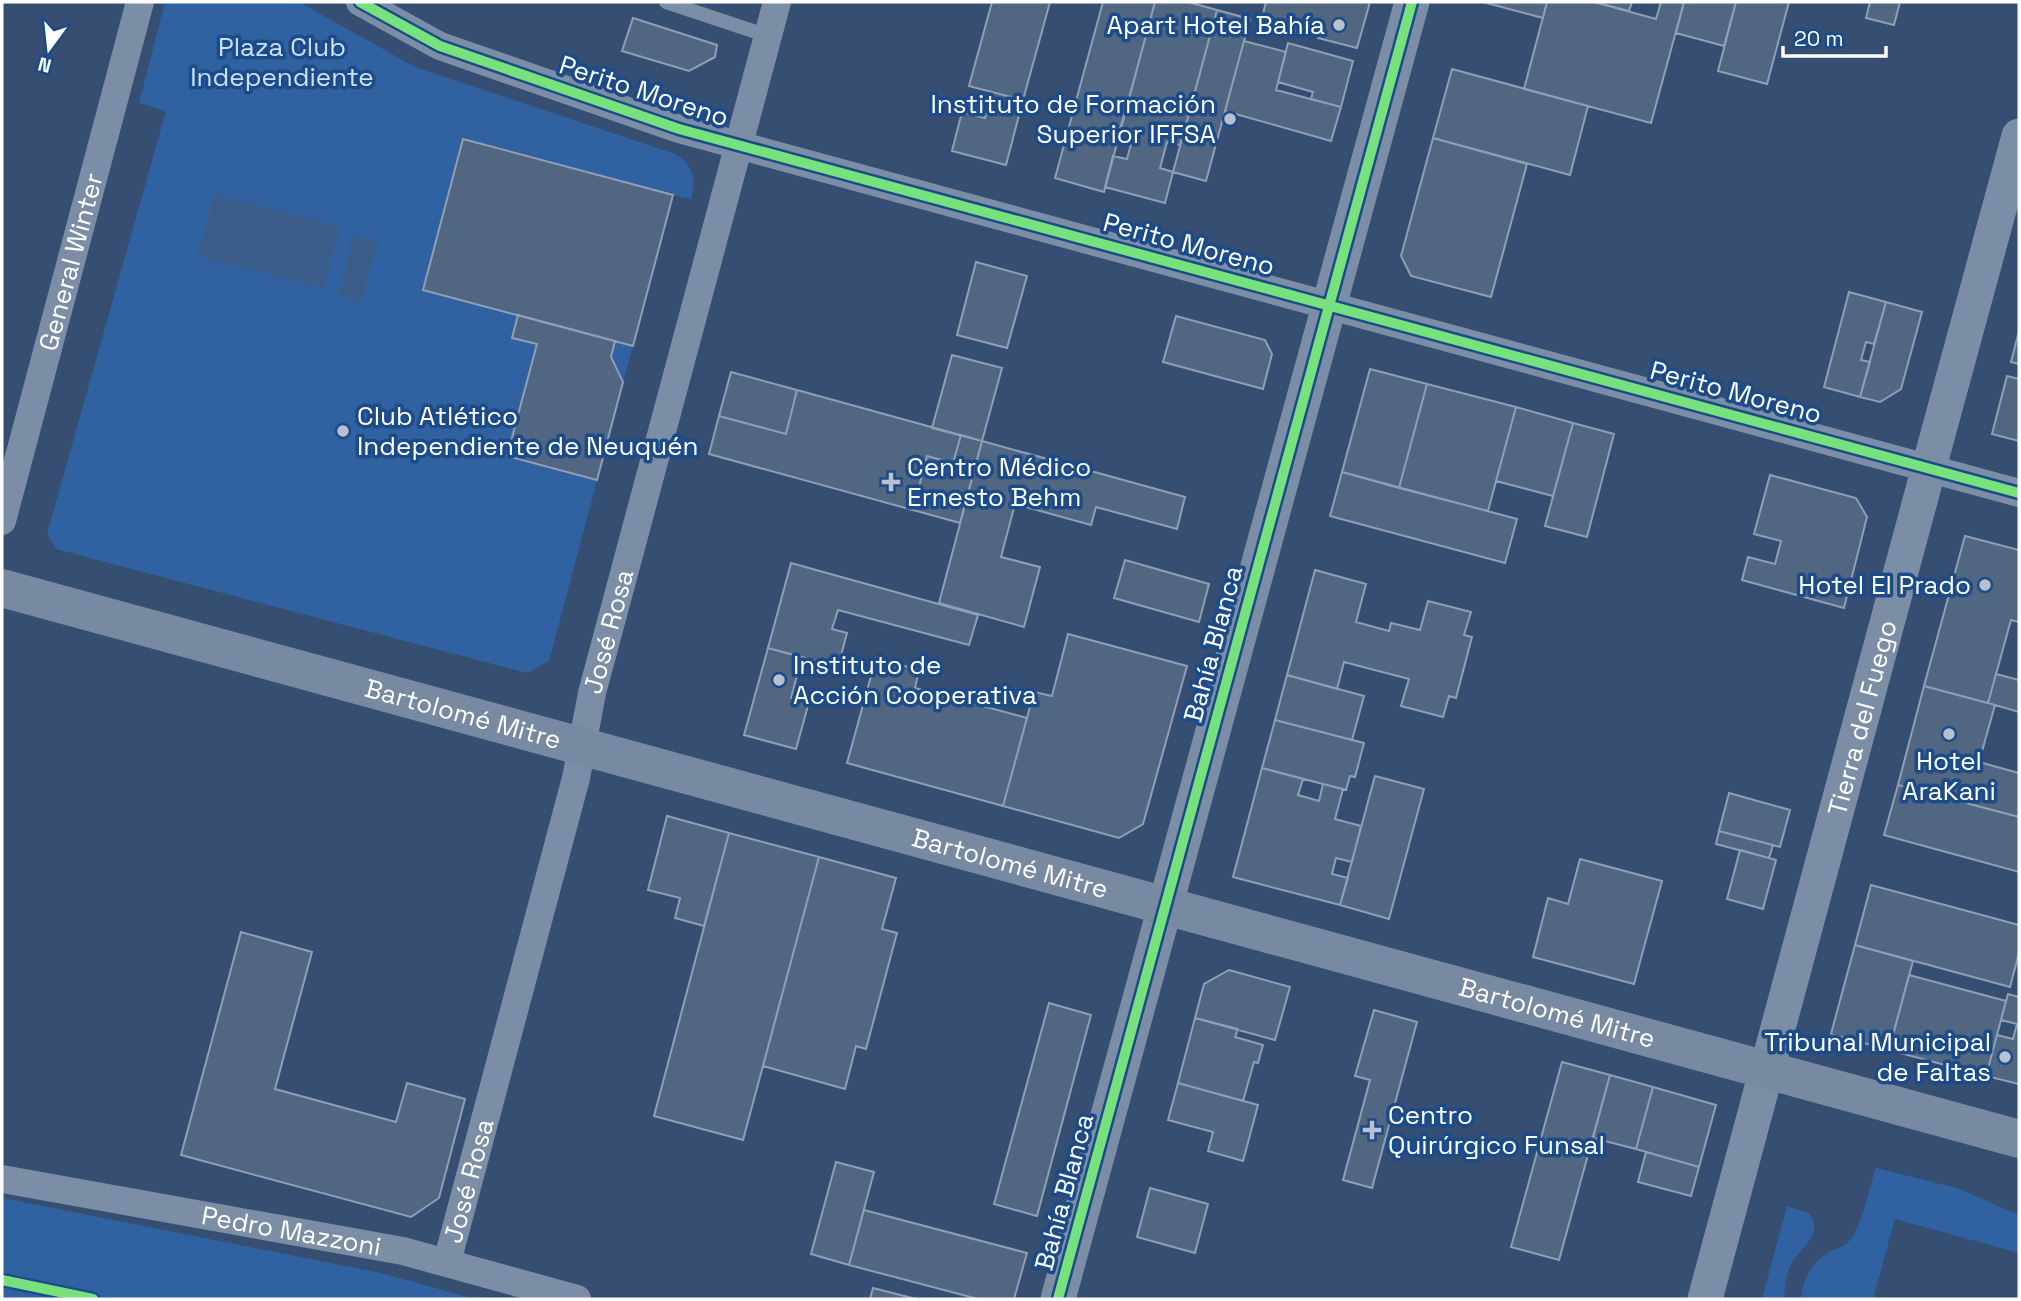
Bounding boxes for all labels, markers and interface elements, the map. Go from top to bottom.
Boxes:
place label: Apart Hotel Bahía [1107,8,1325,42]
north arrow [14,14,84,84]
scale bar [1783,14,1886,58]
marker: Apart Hotel Bahía [1331,17,1347,33]
text: 20 m [1794,25,1844,52]
park label: Plaza Club Independiente [190,30,374,94]
street label: Perito Moreno [555,48,733,134]
text: N [35,51,54,79]
place label: Instituto de Formación Superior IFFSA [930,87,1216,151]
marker: Instituto de Formación Superior IFFSA [1222,111,1238,127]
street label: General Winter [31,169,111,355]
street label: Perito Moreno [1099,205,1279,283]
street label: Perito Moreno [1646,353,1826,431]
place label: Club Atlético Independiente de Neuquén [357,399,699,463]
marker: Club Atlético Independiente de Neuquén [335,423,351,439]
place label: Centro Médico Ernesto Behm [907,450,1091,514]
marker: Centro Médico Ernesto Behm [881,472,901,492]
street label: Bahía Blanca [1176,562,1250,726]
street label: José Rosa [576,565,641,698]
place label: Hotel El Prado [1798,568,1971,602]
marker: Hotel El Prado [1977,577,1993,593]
street label: Tierra del Fuego [1820,616,1905,819]
place label: Instituto de Acción Cooperativa [793,648,1037,712]
street label: Bartolomé Mitre [361,671,565,757]
marker: Instituto de Acción Cooperativa [771,672,787,688]
marker: Hotel AraKani [1941,726,1957,742]
place label: Hotel AraKani [1902,744,1996,808]
street label: Bartolomé Mitre [908,820,1112,906]
street label: Bartolomé Mitre [1455,970,1659,1056]
place label: Tribunal Municipal de Faltas [1764,1025,1991,1089]
marker: Tribunal Municipal de Faltas [1997,1049,2013,1065]
place label: Centro Quirúrgico Funsal [1388,1098,1605,1162]
street label: Bahía Blanca [1027,1110,1101,1274]
street label: José Rosa [436,1115,502,1247]
marker: Centro Quirúrgico Funsal [1362,1120,1382,1140]
street label: Pedro Mazzoni [199,1198,384,1264]

